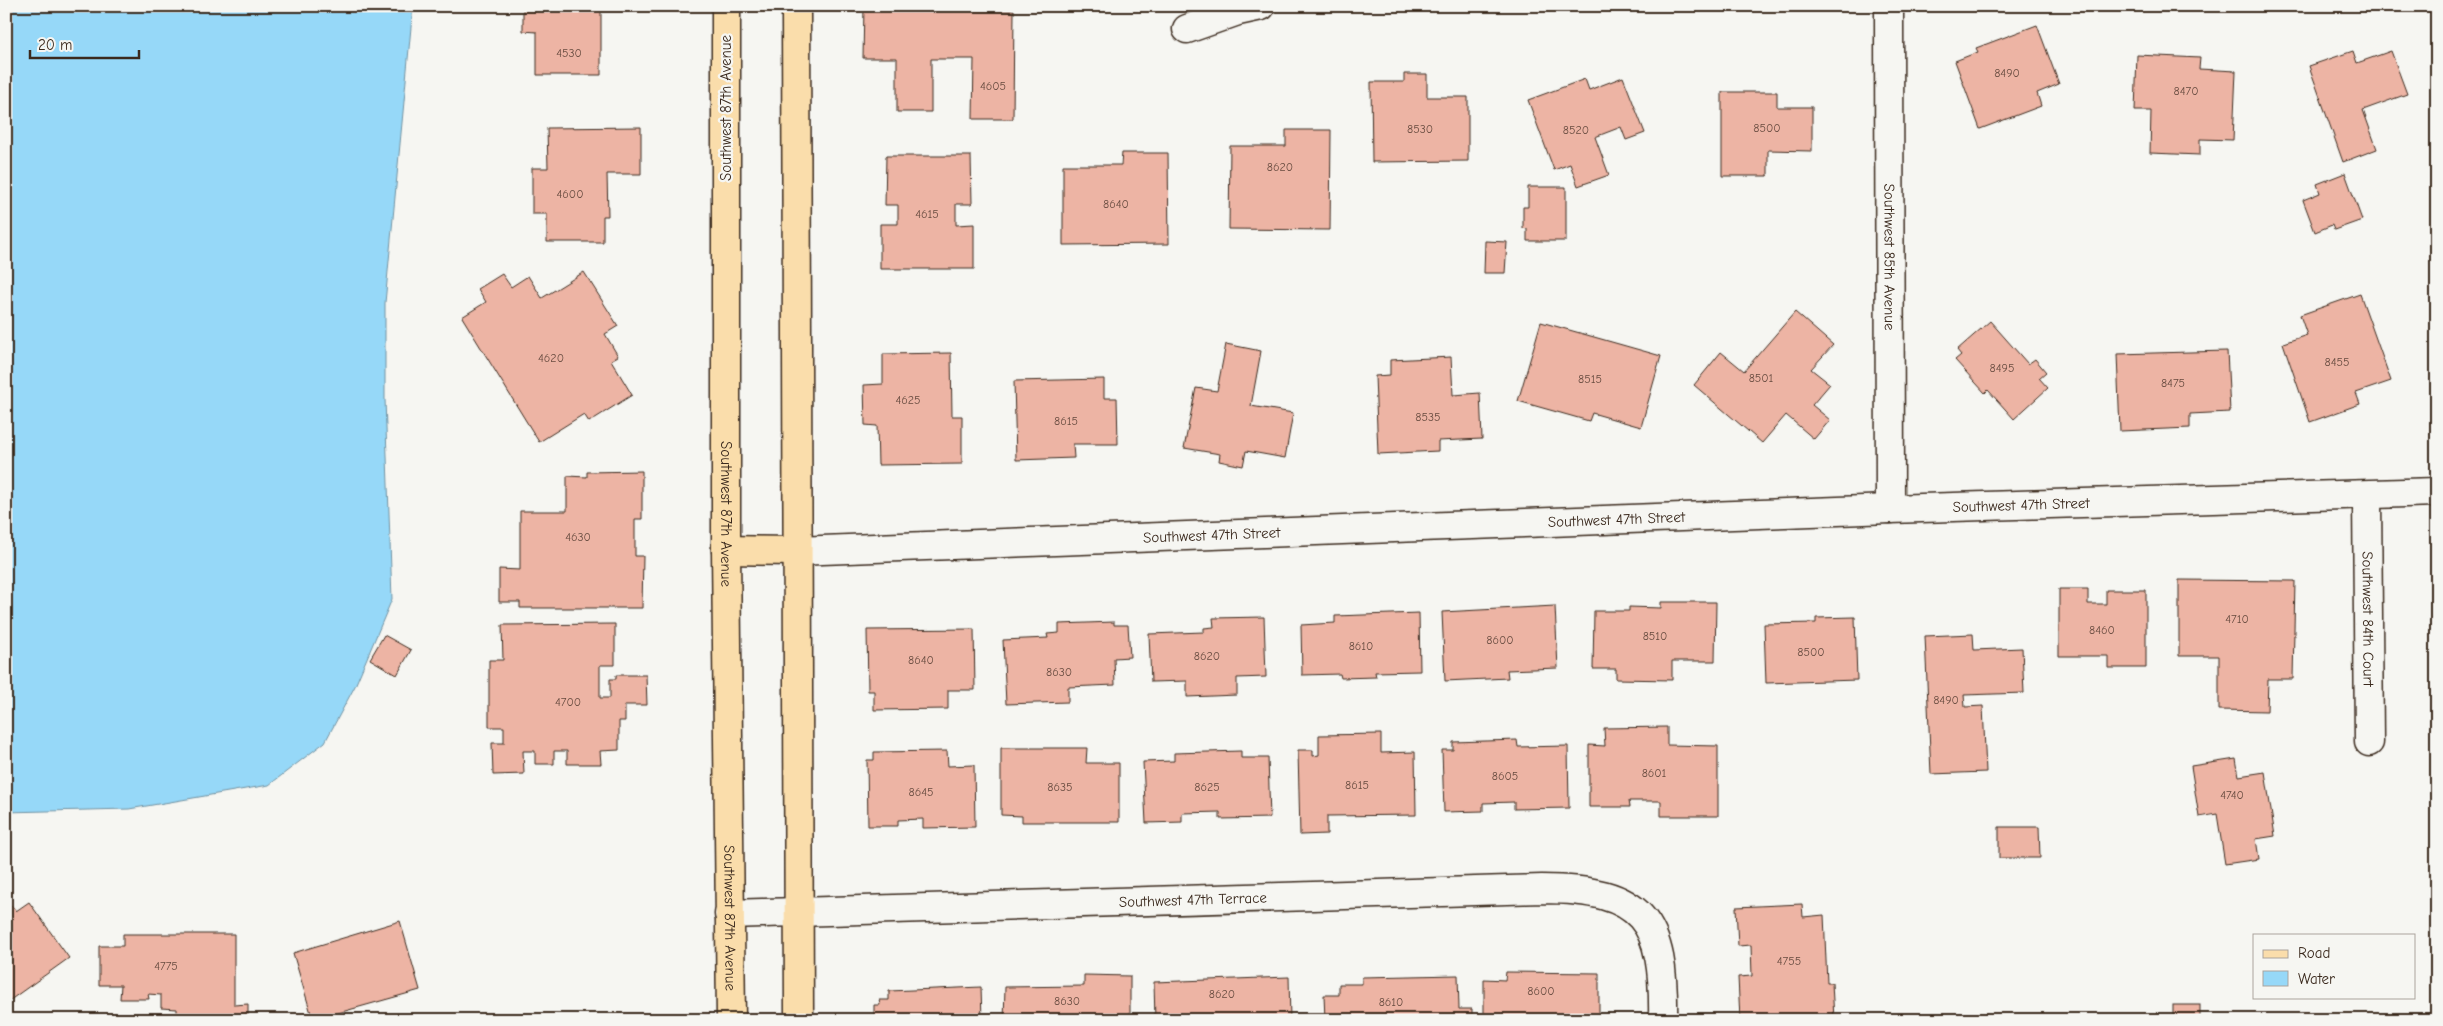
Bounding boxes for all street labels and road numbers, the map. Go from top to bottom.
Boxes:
street label: Southwest 87th Avenue [717,35,735,181]
street label: Southwest 85th Avenue [1880,184,1899,331]
street label: Southwest 87th Avenue [717,441,735,588]
street label: Southwest 47th Street [1952,494,2091,516]
street label: Southwest 47th Street [1547,508,1686,531]
street label: Southwest 47th Street [1143,523,1281,547]
street label: Southwest 84th Court [2358,551,2378,688]
street label: Southwest 87th Avenue [720,845,740,992]
street label: Southwest 47th Terrace [1119,888,1268,911]

